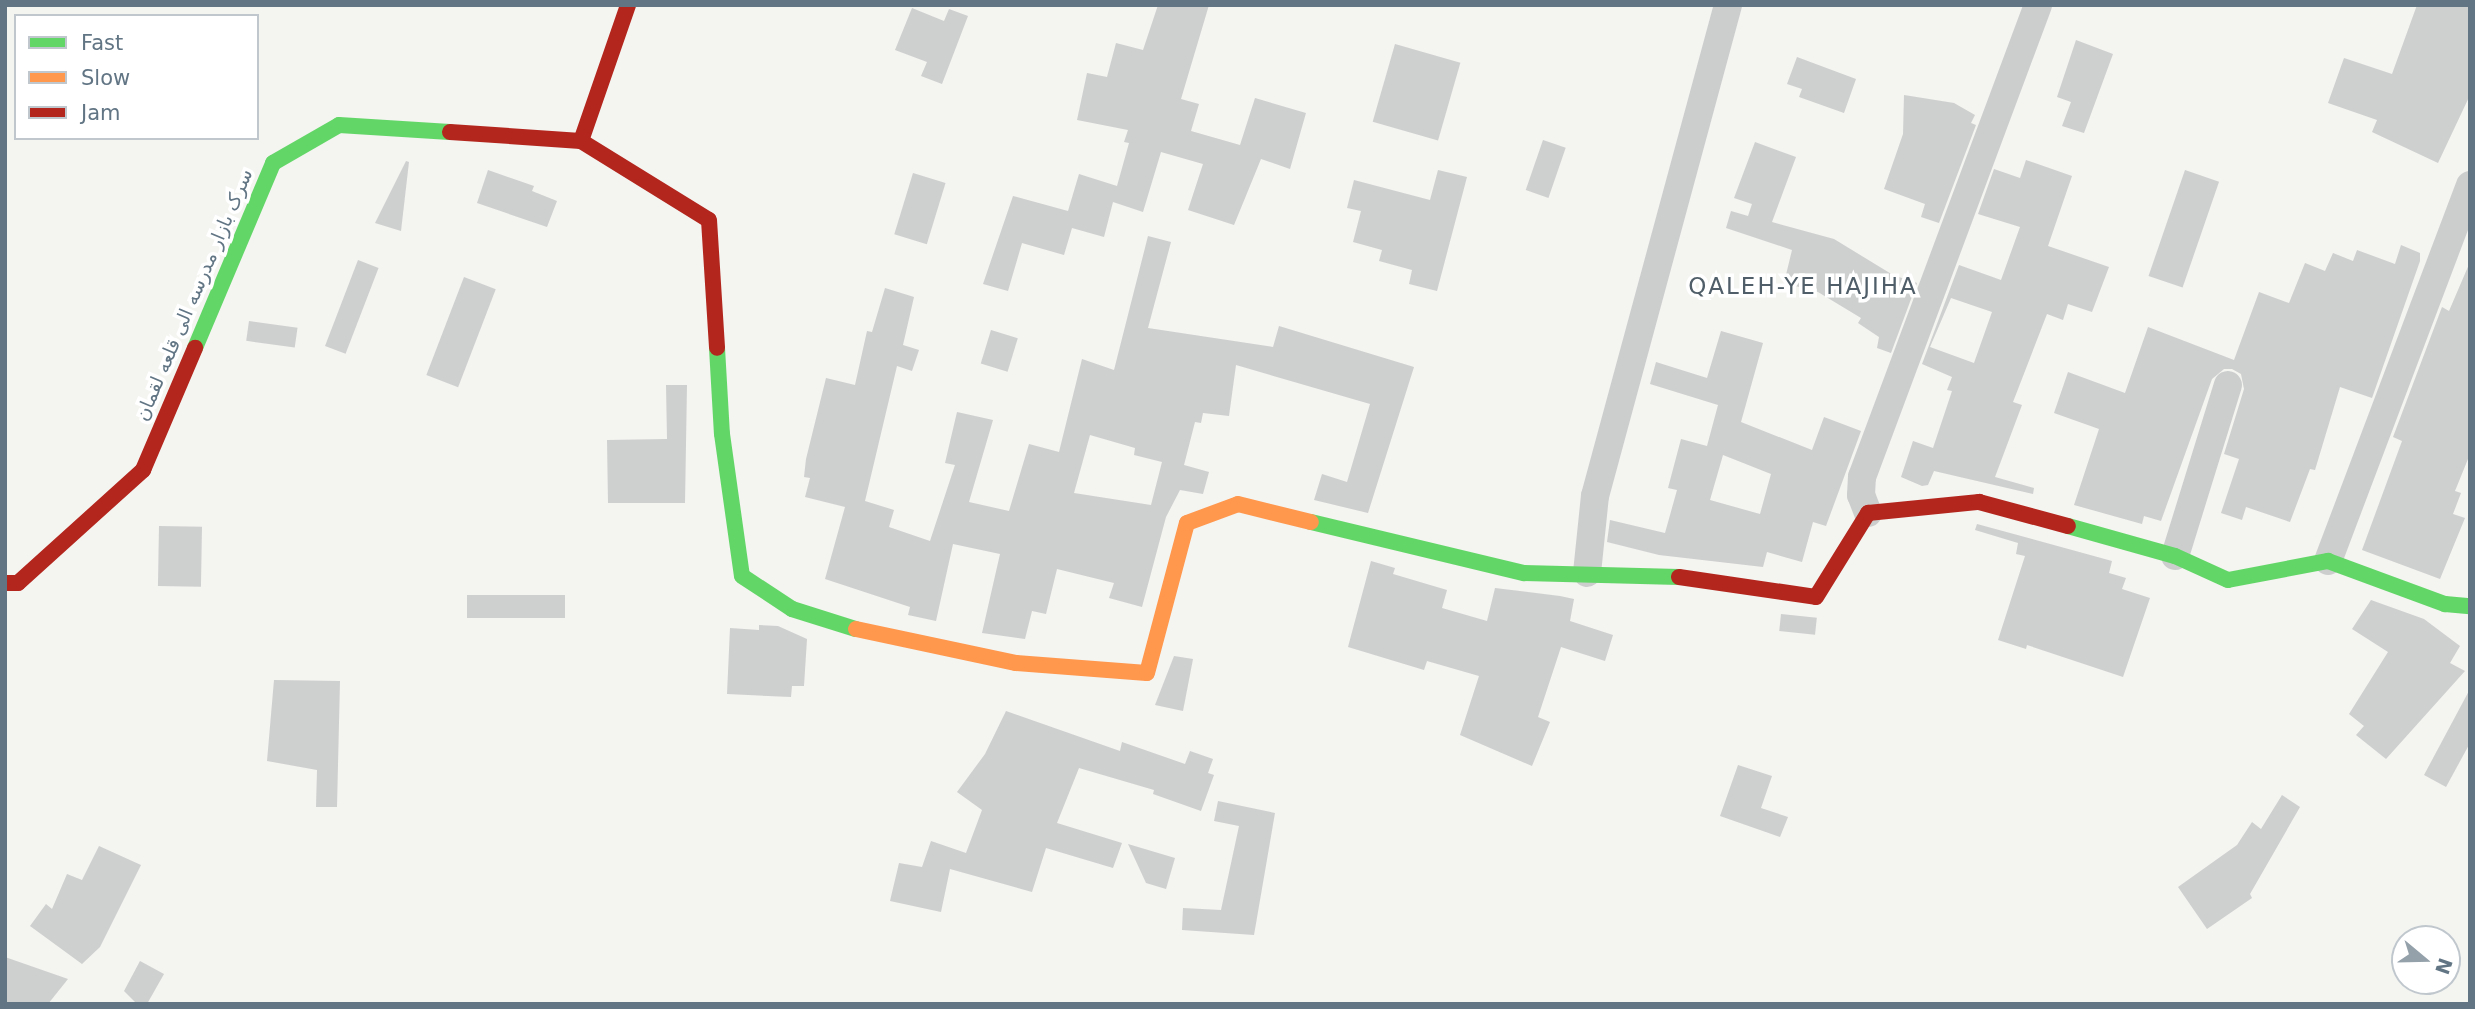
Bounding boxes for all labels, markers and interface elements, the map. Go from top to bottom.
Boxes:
legend [14,14,259,140]
text: Fast [81,31,123,55]
text: Slow [81,66,130,90]
text: Jam [81,101,121,125]
street label: سرک بازار مدرسه الی قلعه لقمان [130,166,258,424]
district label: QALEH-YE HAJIHA [1690,272,1916,300]
north arrow [2391,925,2461,995]
text: N [2431,955,2457,977]

